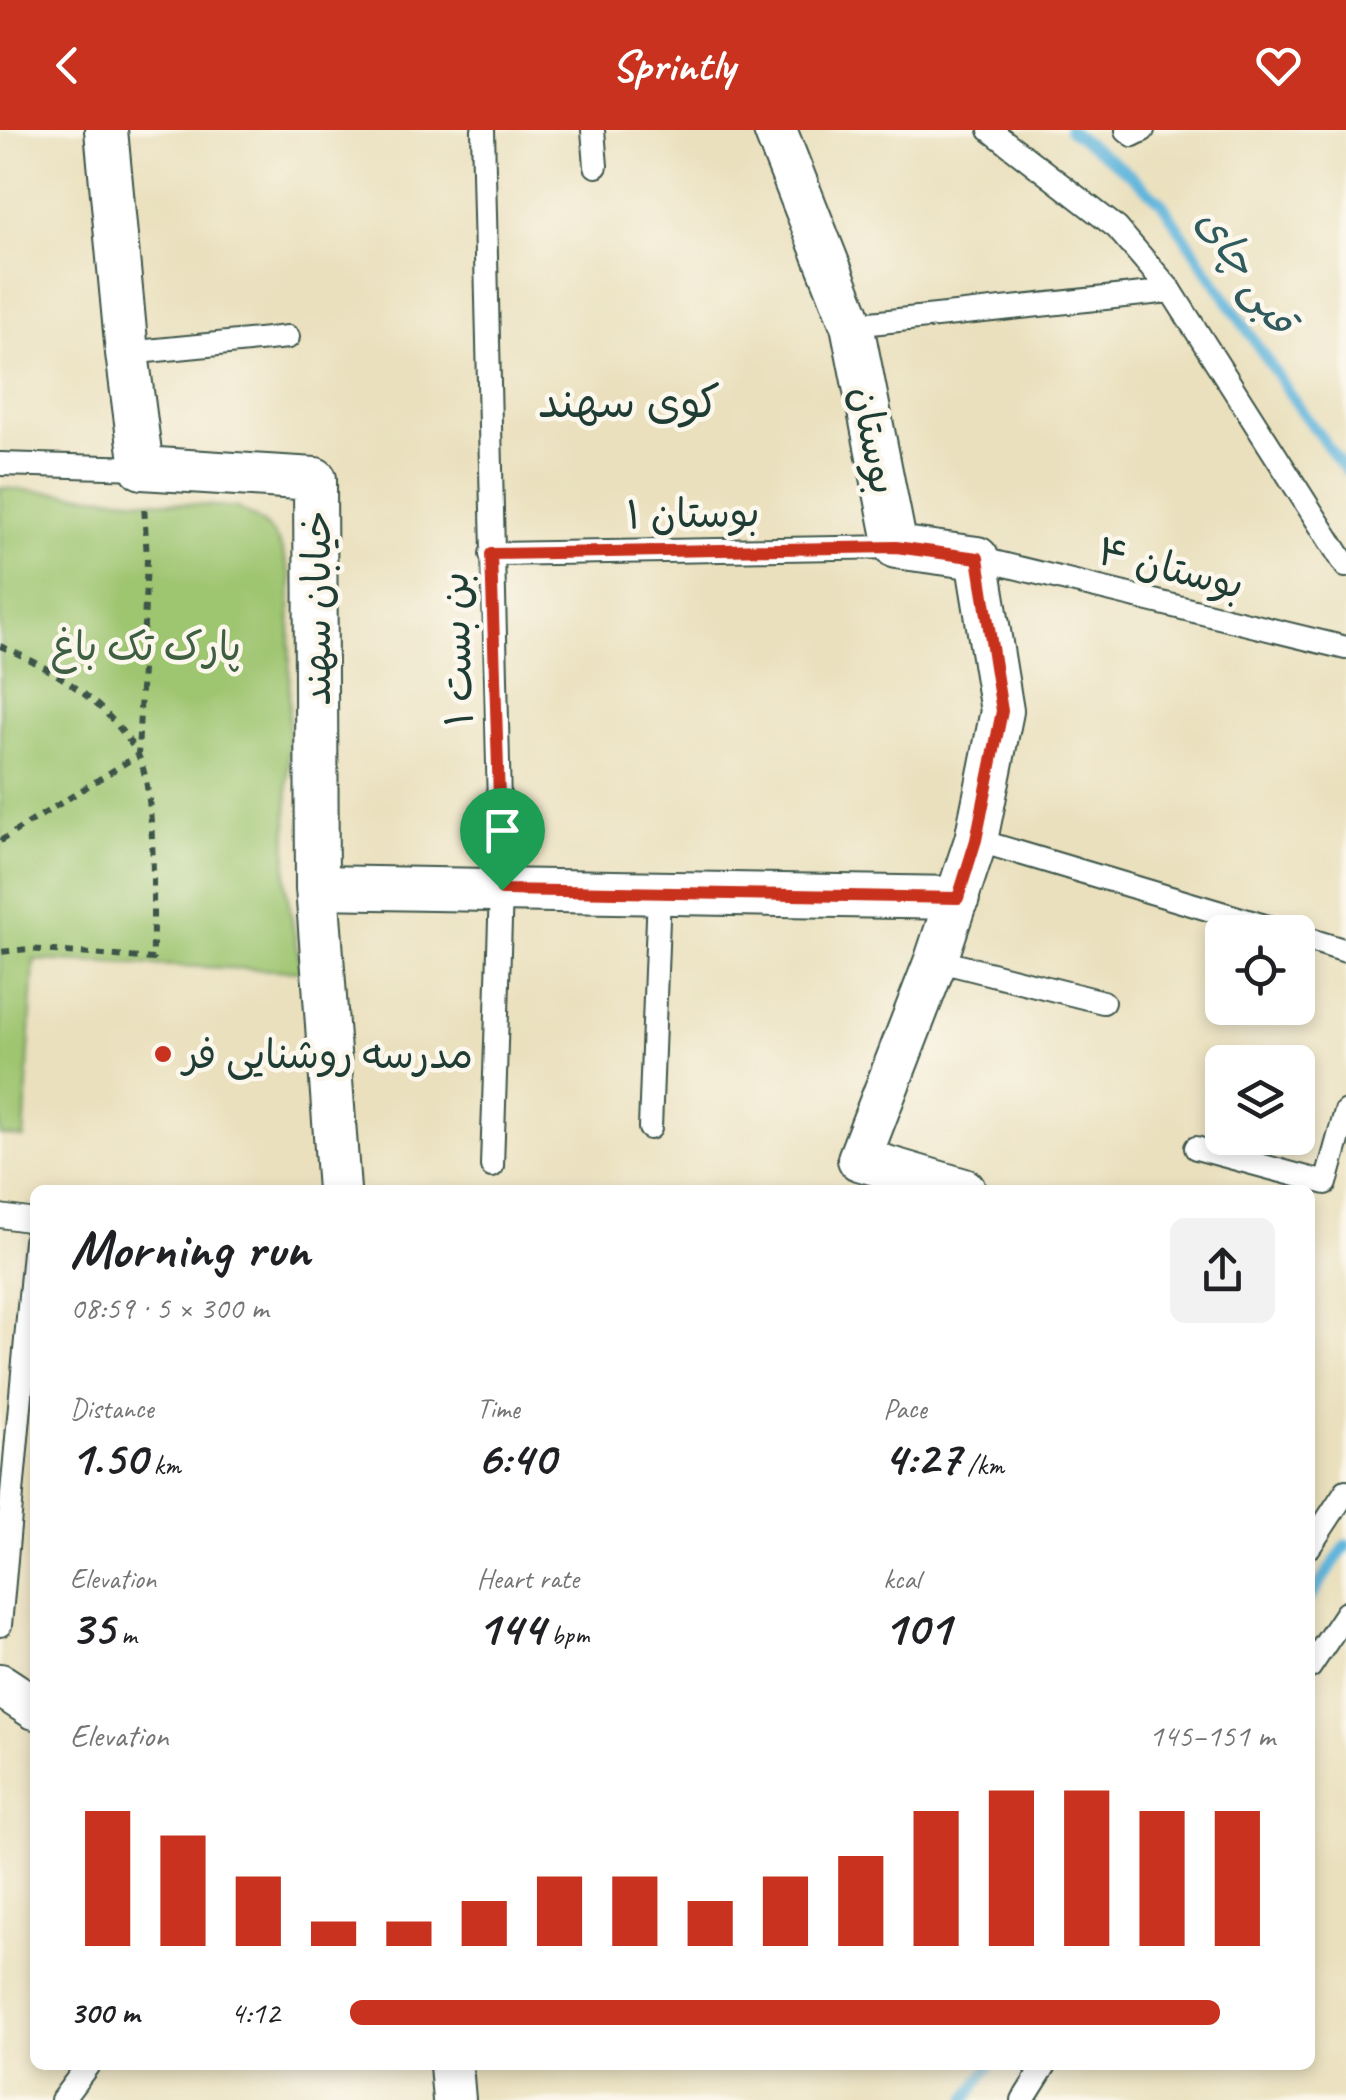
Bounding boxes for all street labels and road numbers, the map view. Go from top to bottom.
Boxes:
street label: بوستان [839,382,909,499]
street label: بوستان ۱ [626,488,760,540]
street label: خیابان سهند [292,510,342,706]
street label: بوستان ۴ [1092,526,1249,610]
street label: بن بست ۱ [429,571,485,727]

